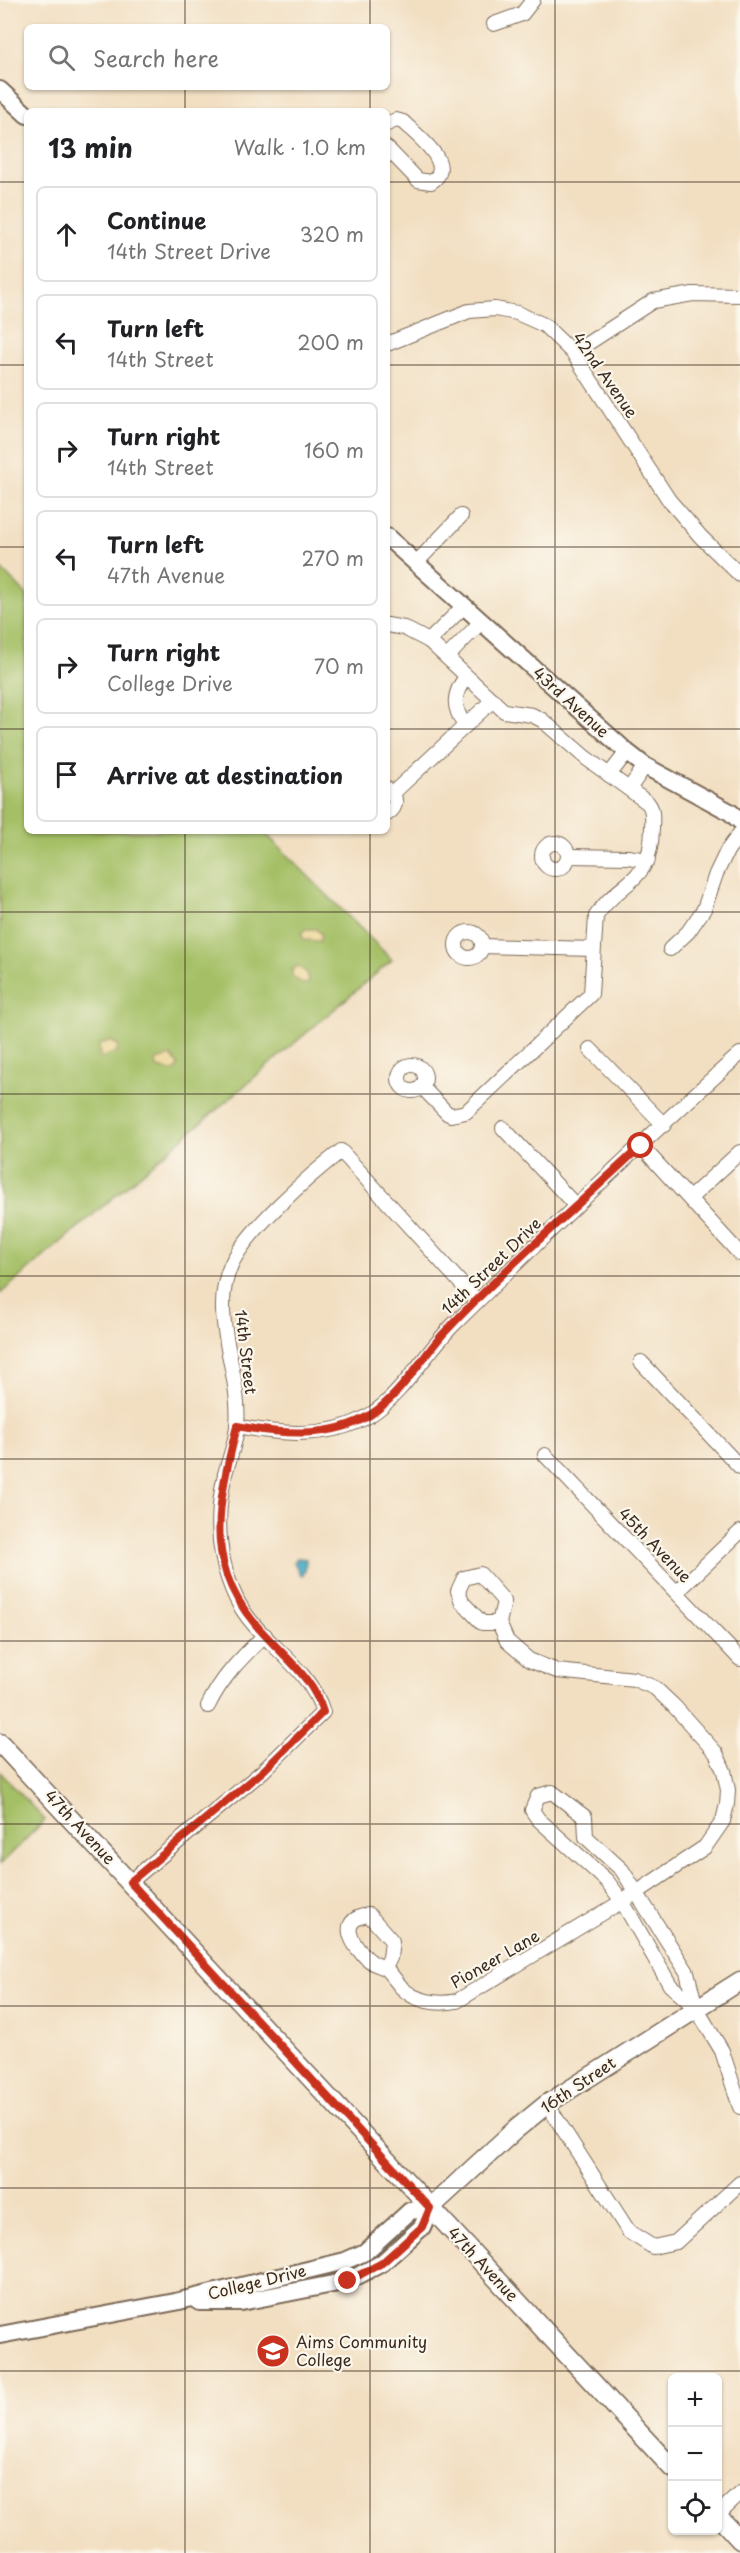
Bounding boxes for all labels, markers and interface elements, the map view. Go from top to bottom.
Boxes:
search box [24,24,390,90]
icon: search [45,41,78,74]
text: Search here [93,41,219,74]
text: 13 min [48,128,133,167]
text: Walk · 1.0 km [234,132,366,162]
text: Continue [107,203,206,236]
icon: ahead [50,218,83,251]
text: 320 m [300,219,364,249]
text: 14th Street Drive [107,236,271,266]
text: Turn left [107,311,204,344]
icon: left [50,326,83,359]
text: 200 m [297,327,364,357]
street label: 42nd Avenue [567,327,644,422]
text: 14th Street [107,344,214,374]
text: Turn right [107,419,220,452]
icon: right [50,434,83,467]
text: 160 m [304,435,364,465]
text: 14th Street [107,452,214,482]
text: Turn left [107,527,204,560]
icon: left [50,542,83,575]
text: 270 m [301,543,364,573]
text: 47th Avenue [107,560,225,590]
text: Turn right [107,635,220,668]
icon: right [50,650,83,683]
text: 70 m [314,651,364,681]
street label: 43rd Avenue [528,660,615,742]
text: College Drive [107,668,233,698]
icon: arrive [50,758,83,791]
text: Arrive at destination [107,758,343,791]
route start [627,1132,653,1158]
street label: 14th Street Drive [435,1211,546,1319]
street label: 14th Street [230,1308,264,1396]
street label: 45th Avenue [614,1501,698,1587]
street label: 47th Avenue [40,1784,122,1869]
street label: Pioneer Lane [446,1923,543,1993]
street label: 16th Street [535,2050,620,2118]
street label: 47th Avenue [443,2221,525,2306]
street label: College Drive [205,2257,309,2305]
route end [334,2267,360,2293]
place label: Aims Community College [296,2329,427,2371]
school or university icon: Aims Community College [255,2333,291,2369]
map controls [668,2373,722,2535]
button: + [668,2373,722,2427]
button: − [668,2427,722,2481]
button: locate [668,2481,722,2535]

